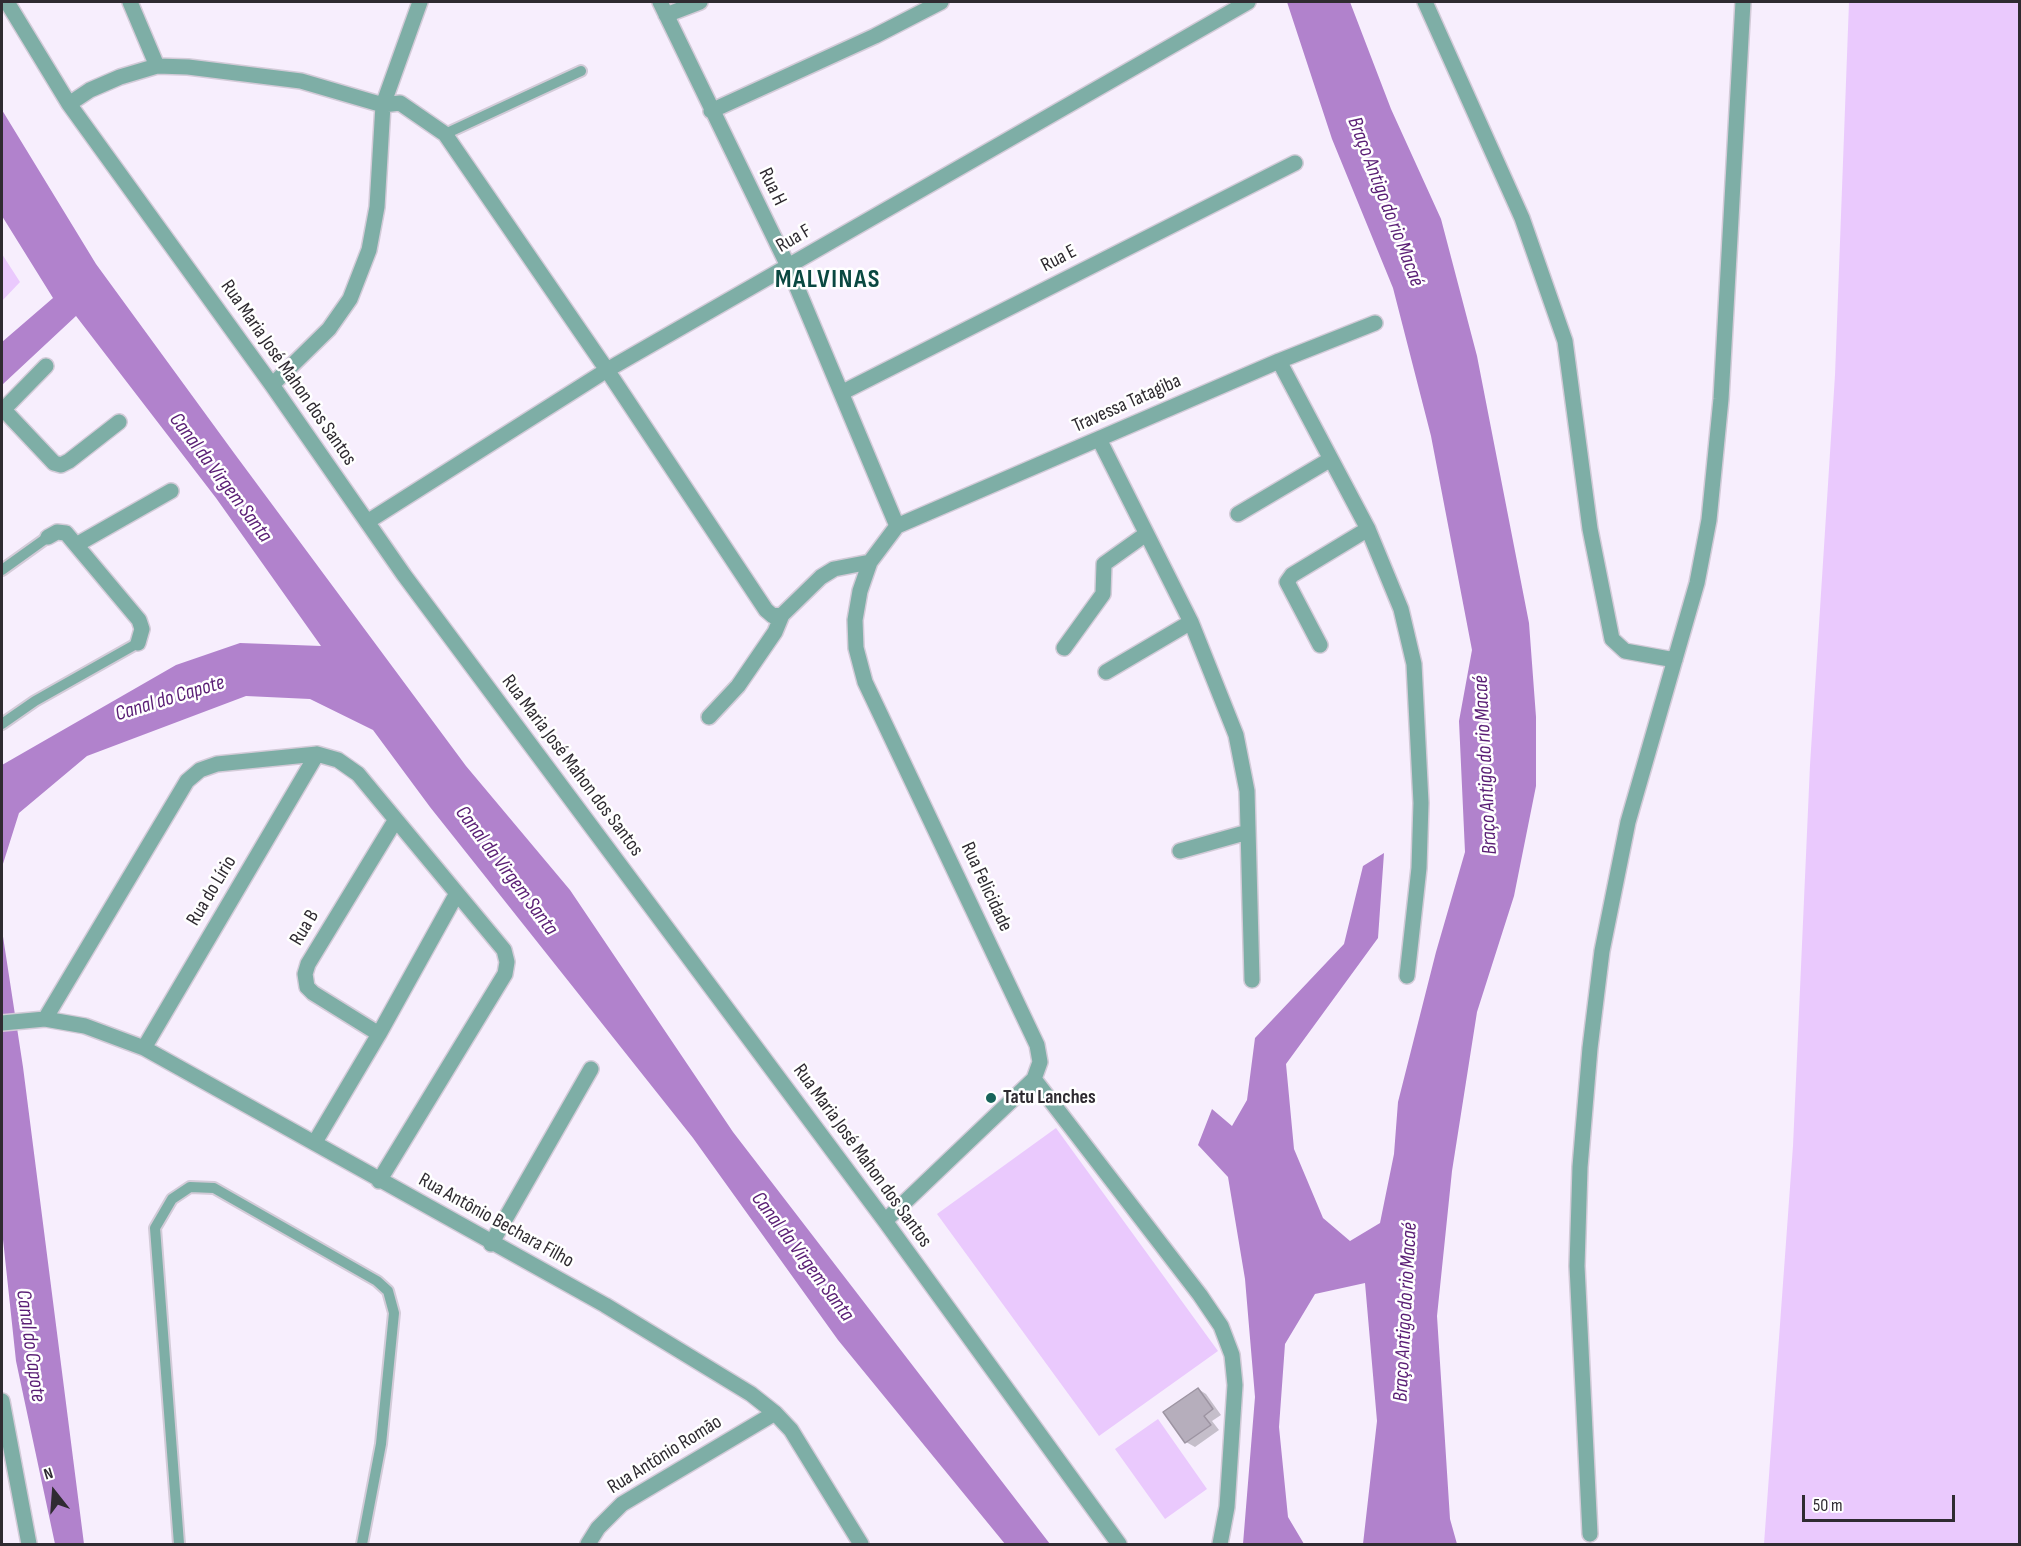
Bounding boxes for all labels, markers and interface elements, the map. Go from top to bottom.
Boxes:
water label: Braço Antigo do rio Macaé [1341,114,1429,290]
street label: Rua H [753,164,791,210]
street label: Rua F [772,220,816,258]
street label: Rua E [1037,240,1081,278]
district label: MALVINAS [775,264,881,296]
street label: Rua Maria José Mahon dos Santos [215,276,361,470]
street label: Travessa Tatagiba [1069,369,1185,439]
water label: Canal da Virgem Santa [163,408,277,548]
water label: Canal do Capote [112,670,228,728]
street label: Rua Maria José Mahon dos Santos [496,671,648,861]
water label: Braço Antigo do rio Macaé [1469,675,1503,855]
water label: Canal da Virgem Santa [449,801,563,941]
street label: Rua Felicidade [955,839,1017,935]
street label: Rua do Lírio [182,852,242,930]
street label: Rua B [285,906,325,950]
street label: Rua Maria José Mahon dos Santos [787,1060,937,1252]
place label: Tatu Lanches [1003,1086,1096,1110]
marker: Tatu Lanches [984,1091,998,1105]
street label: Rua Antônio Bechara Filho [414,1168,578,1274]
water label: Canal da Virgem Santa [745,1187,859,1327]
water label: Braço Antigo do rio Macaé [1389,1222,1423,1402]
water label: Canal do Capote [10,1288,50,1404]
street label: Rua Antônio Romão [603,1410,727,1500]
north arrow [24,1462,84,1522]
text: N [42,1464,55,1485]
scale bar [1805,1483,1958,1521]
text: 50 m [1813,1495,1843,1516]

